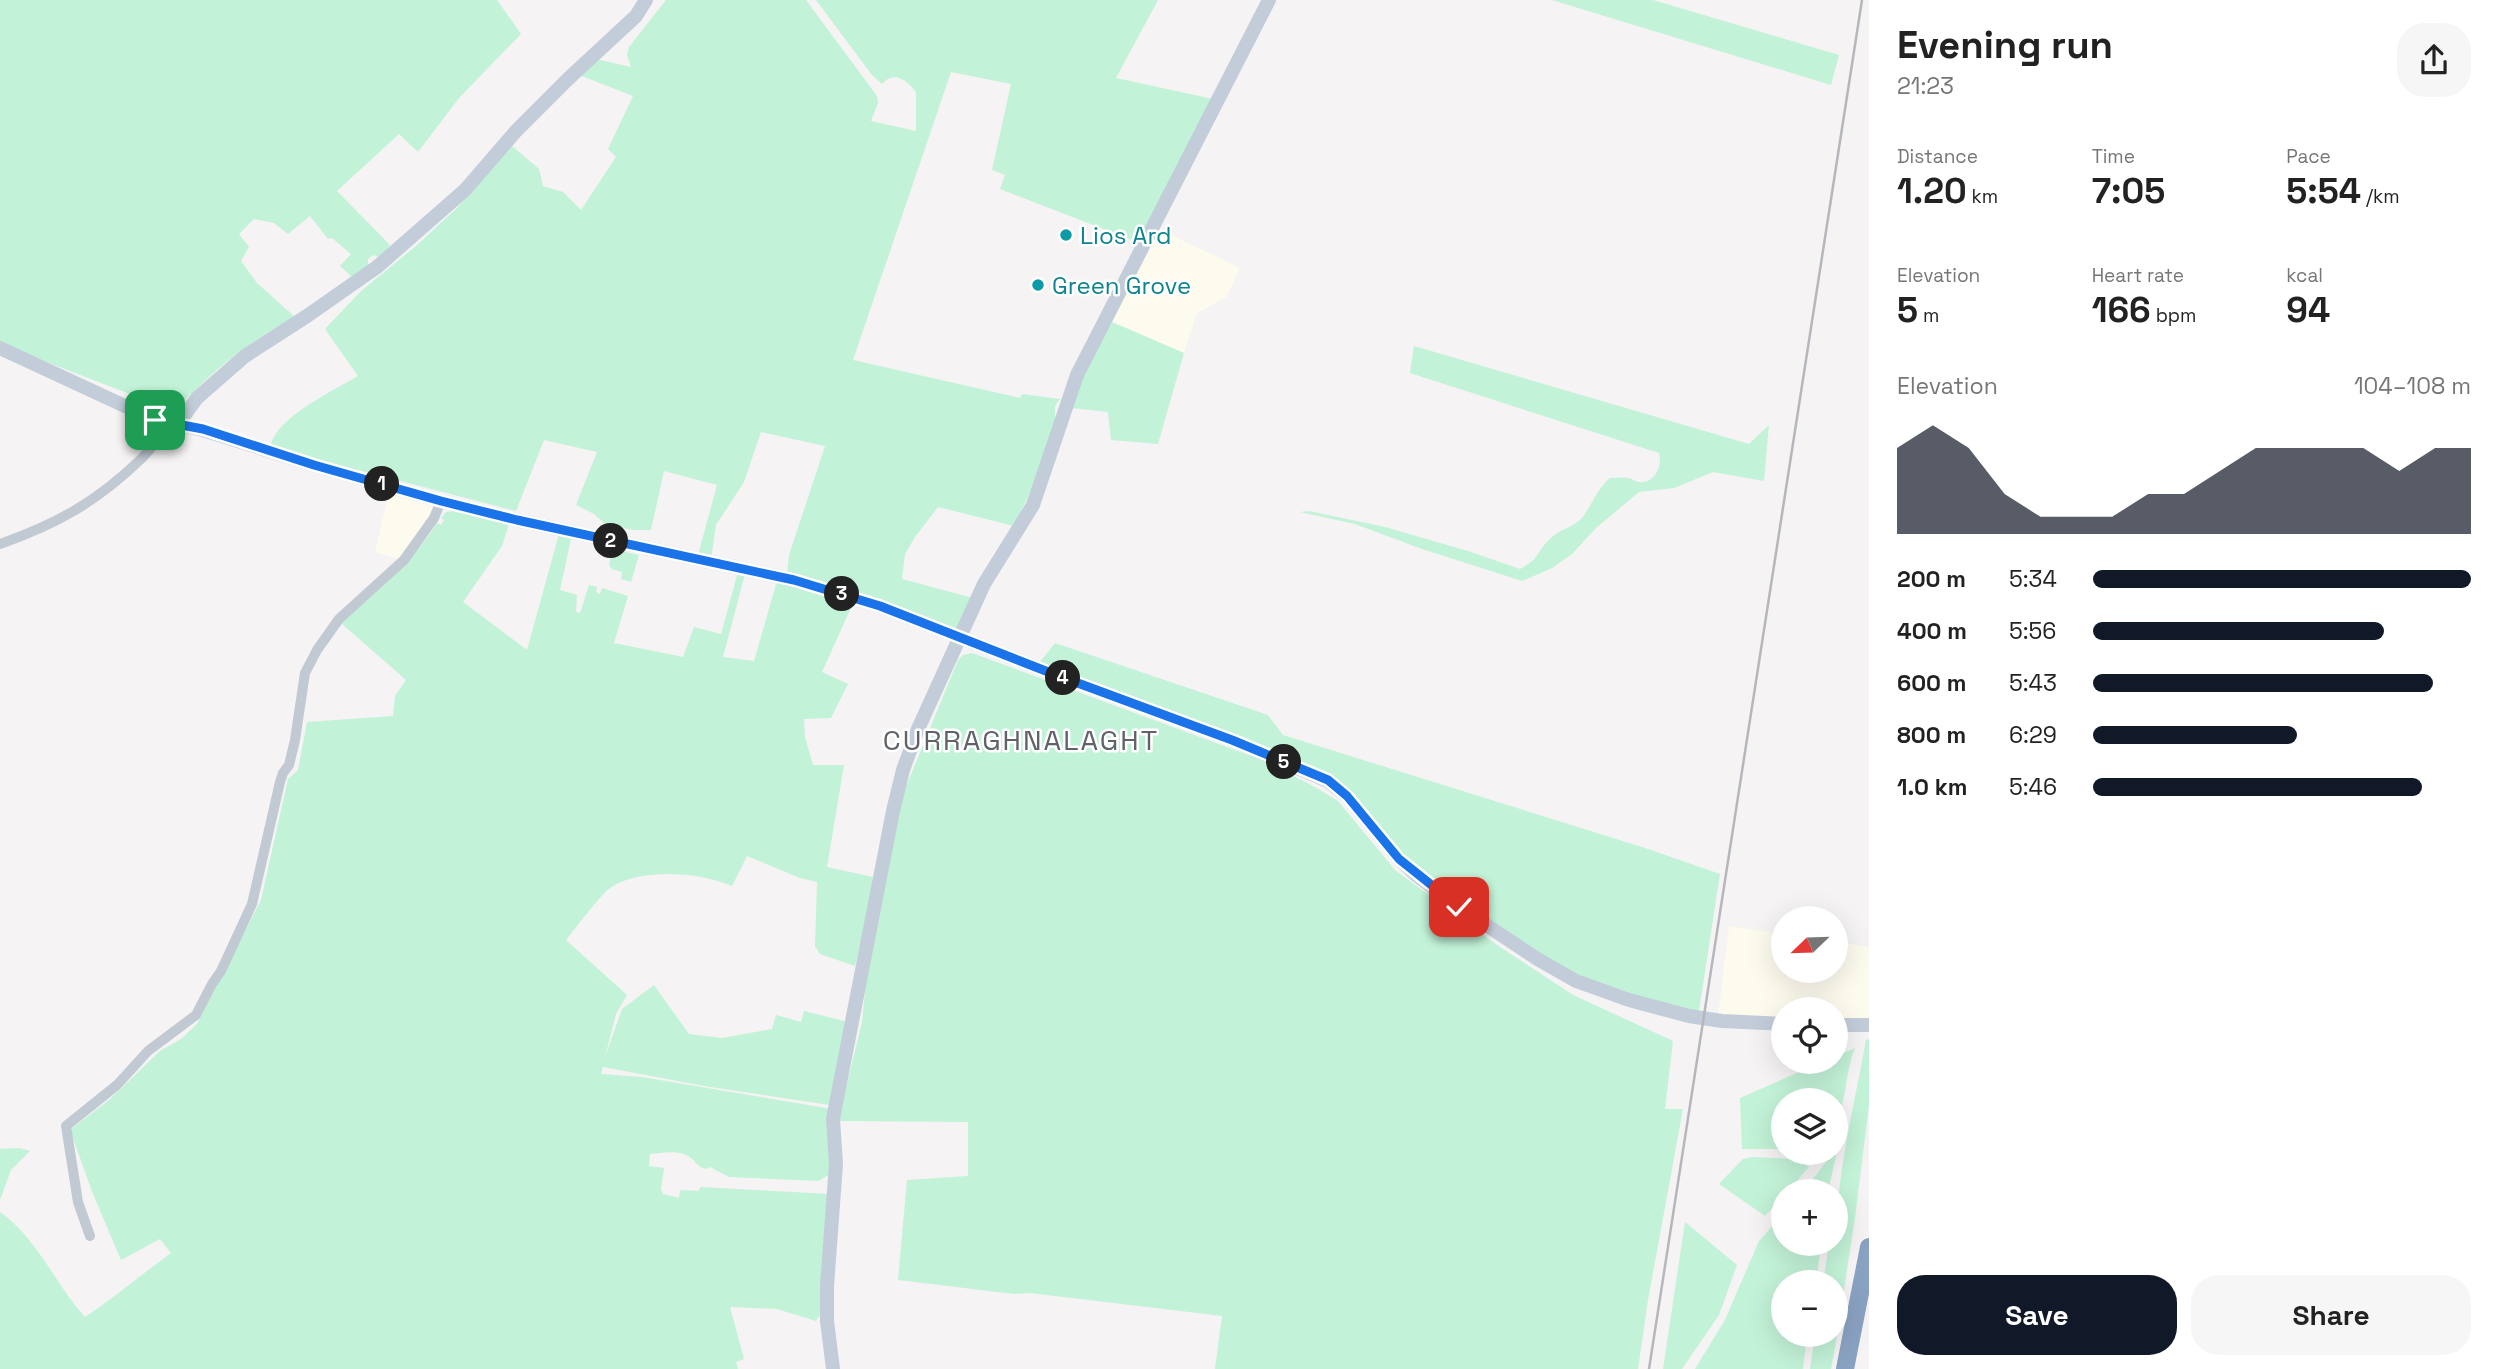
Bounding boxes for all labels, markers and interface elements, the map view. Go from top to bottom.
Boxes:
text: Evening run [1897,21,2113,69]
button: share [2397,23,2471,97]
text: 21:23 [1897,71,1954,101]
text: Distance [1897,144,1978,169]
text: Time [2092,144,2135,169]
text: Pace [2286,144,2331,169]
text: 1.20 [1897,169,1967,213]
text: 7:05 [2092,169,2165,213]
text: 5:54 [2286,169,2361,213]
text: km [1967,184,1998,209]
text: /km [2361,184,2400,209]
place label: Lios Ard [1080,220,1172,251]
marker: Lios Ard [1058,227,1074,243]
text: Elevation [1897,263,1980,288]
text: Heart rate [2092,263,2184,288]
text: kcal [2286,263,2323,288]
place label: Green Grove [1052,270,1191,301]
marker: Green Grove [1030,277,1046,293]
text: 5 [1897,288,1918,332]
text: 166 [2092,288,2151,332]
text: 94 [2286,288,2330,332]
text: m [1918,303,1939,328]
text: bpm [2151,303,2196,328]
text: Elevation [1897,371,1998,401]
text: 104–108 m [2354,371,2471,401]
pin [125,390,185,450]
icon: arrive [136,401,174,439]
pin: 1 [364,466,400,502]
text: 1 [377,471,386,496]
pin: 2 [594,524,628,558]
text: 2 [605,528,616,553]
text: 200 m [1897,564,1966,594]
text: 5:34 [2009,564,2057,594]
pin: 3 [824,576,860,612]
text: 3 [836,581,847,606]
text: 400 m [1897,616,1967,646]
text: 5:56 [2009,616,2056,646]
pin: 4 [1046,660,1080,696]
text: 4 [1056,665,1069,690]
text: 600 m [1897,668,1967,698]
text: 5:43 [2009,668,2057,698]
text: 800 m [1897,720,1966,750]
text: 6:29 [2009,720,2057,750]
district label: CURRAGHNALAGHT [883,722,1159,758]
pin: 5 [1266,744,1302,780]
text: 5 [1278,749,1289,774]
text: 1.0 km [1897,772,1967,802]
text: 5:46 [2009,772,2057,802]
pin [1429,877,1489,937]
icon: check [1440,888,1478,926]
north arrow [1771,906,1848,984]
map controls [1771,906,1848,1347]
button: locate [1771,997,1848,1074]
button: layers [1771,1088,1848,1165]
button: + [1771,1179,1848,1256]
button: − [1771,1270,1848,1347]
button: Save [1897,1275,2177,1355]
button: Share [2191,1275,2471,1355]

